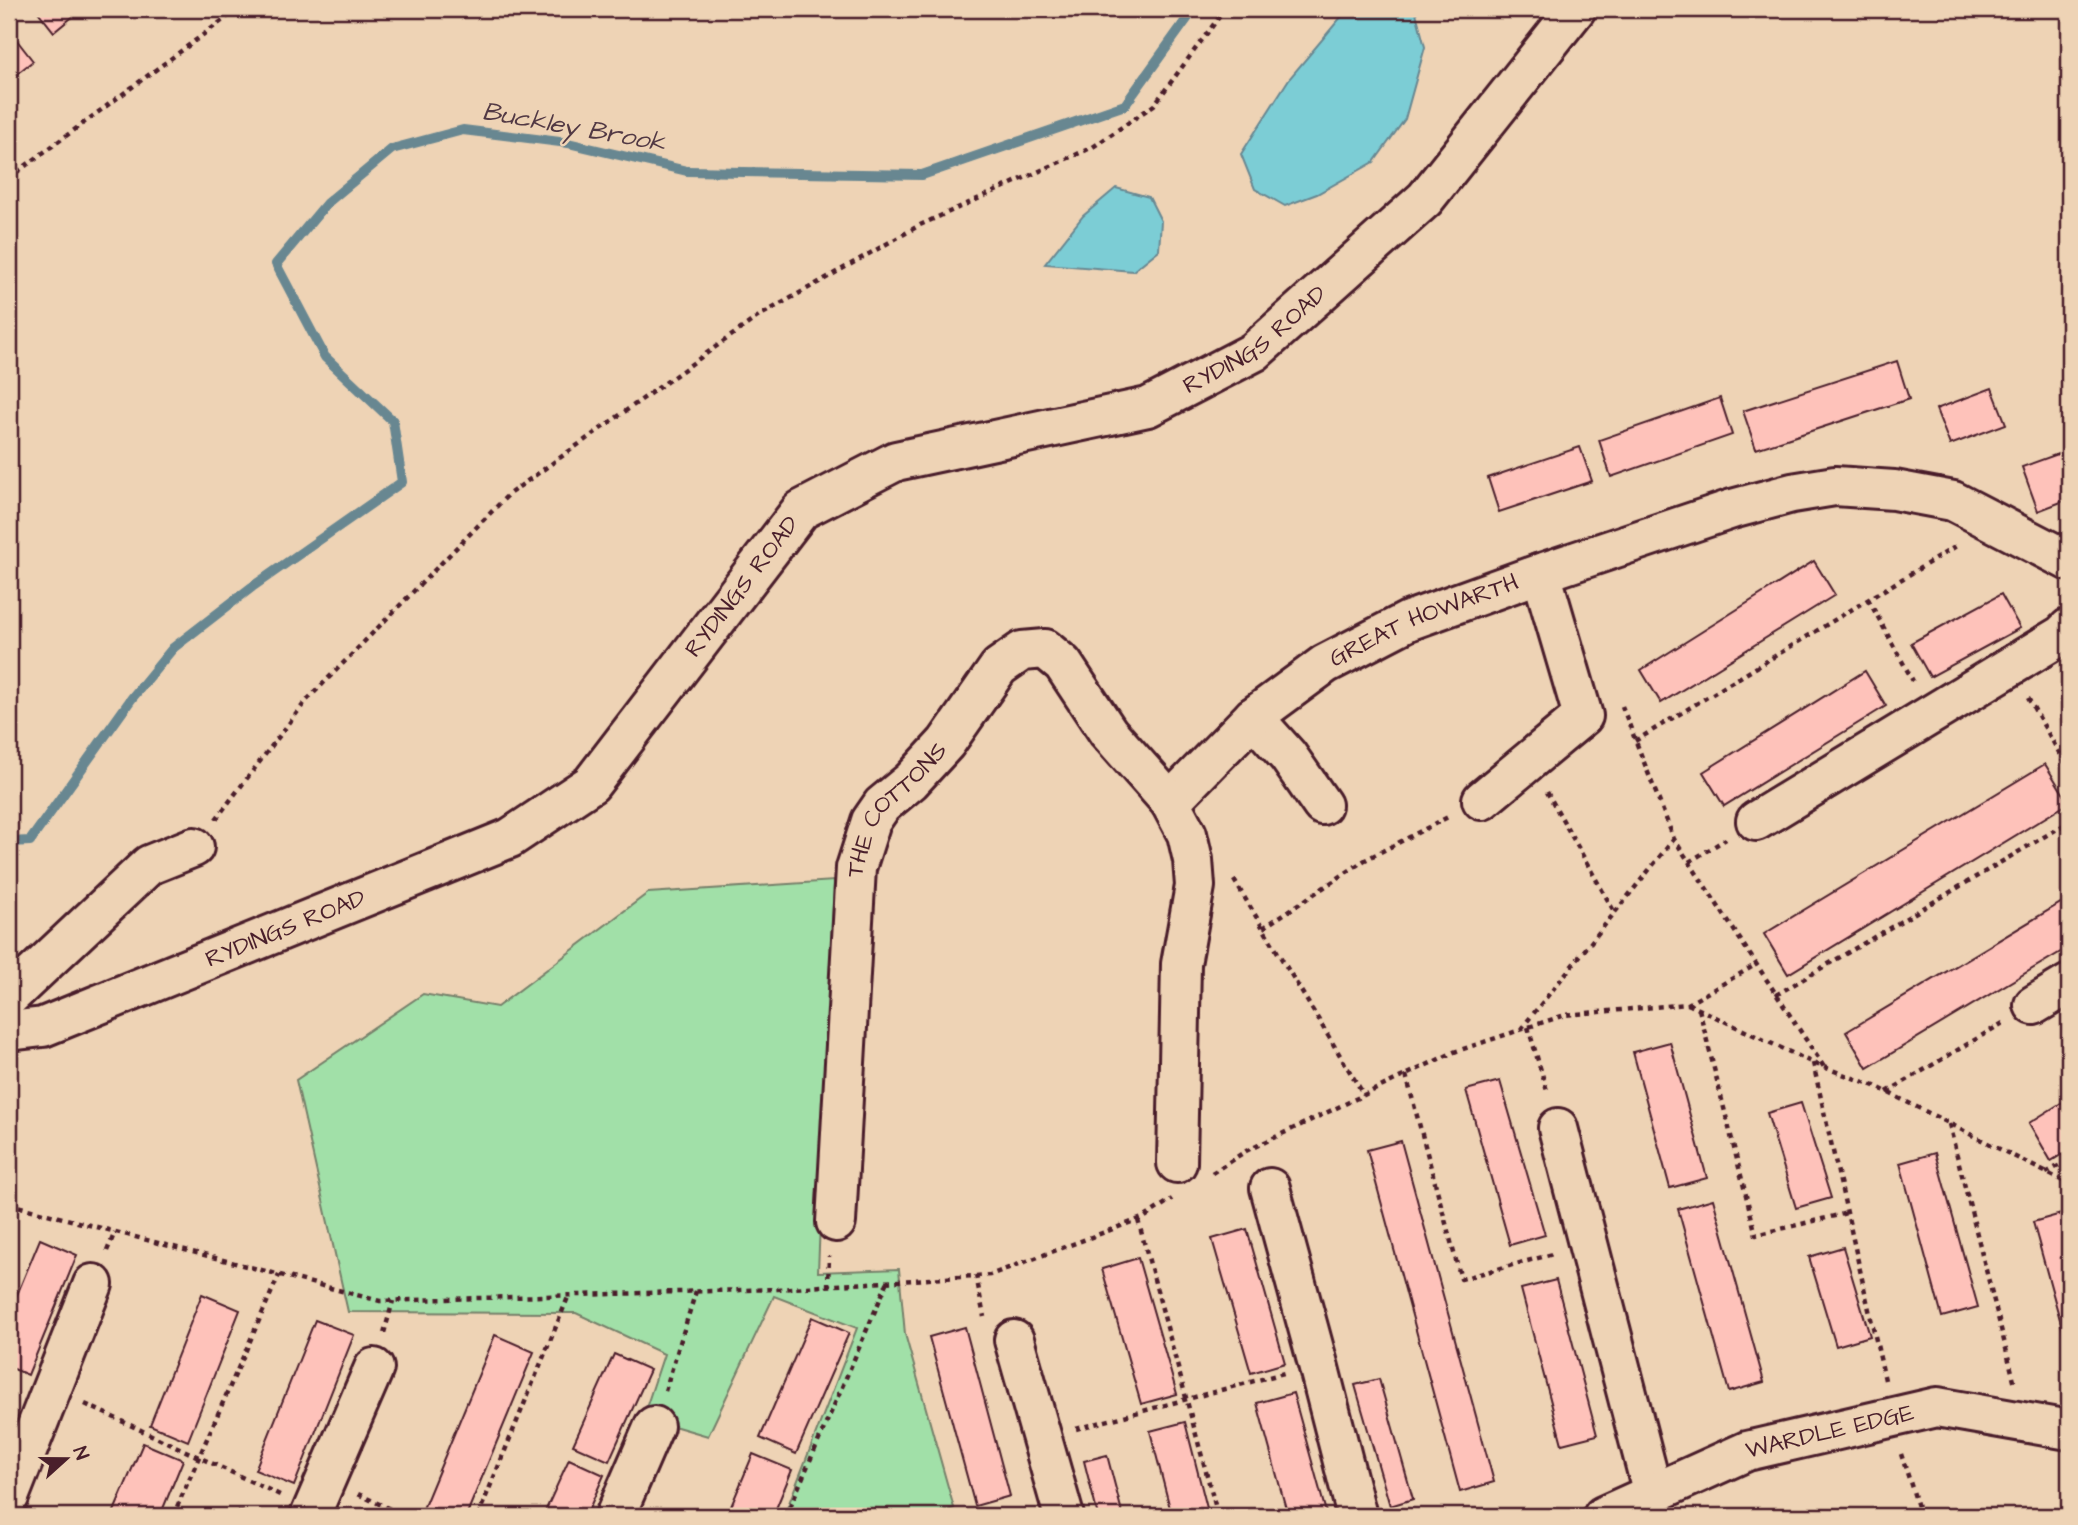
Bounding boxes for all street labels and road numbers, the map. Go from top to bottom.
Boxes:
street label: RYDINGS ROAD [1177,278,1334,403]
street label: RYDINGS ROAD [677,509,807,664]
street label: GREAT HOWARTH [1323,565,1523,676]
street label: THE COTTONS [839,735,956,878]
street label: RYDINGS ROAD [200,881,371,976]
street label: WARDLE EDGE [1742,1396,1917,1468]

